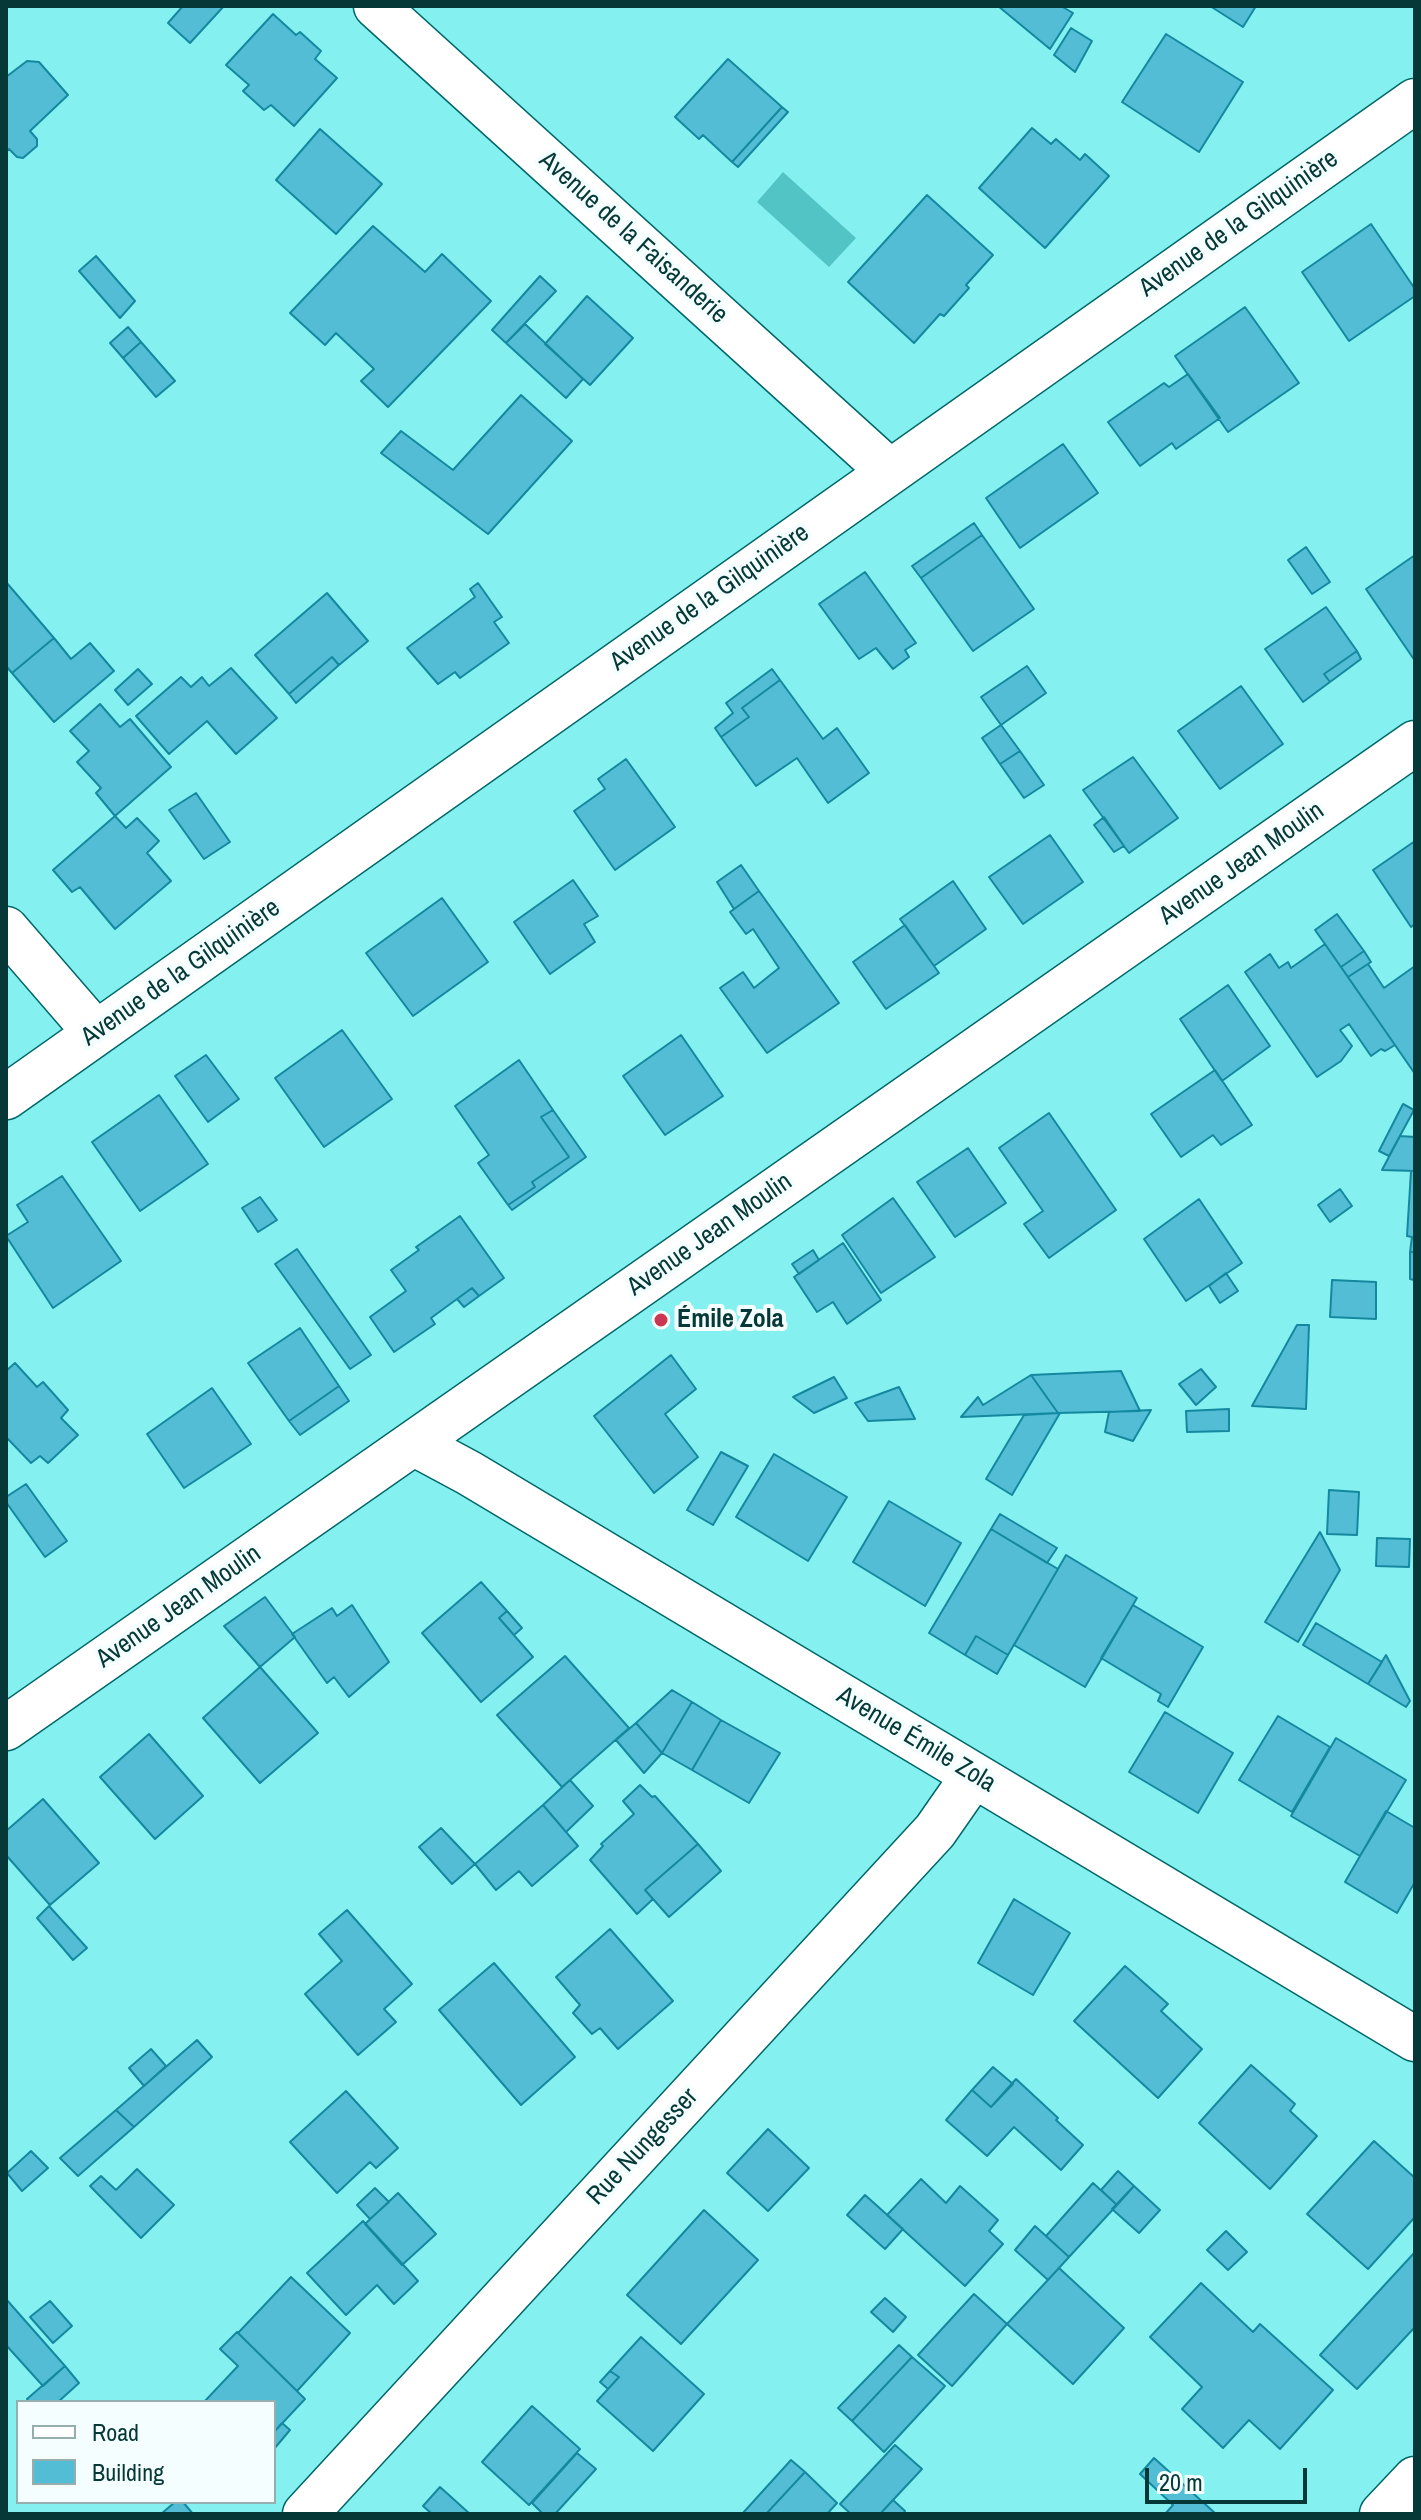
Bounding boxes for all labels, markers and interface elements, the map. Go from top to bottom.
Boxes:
street label: Avenue de la Gilquinière [1134,144,1344,304]
street label: Avenue de la Faisanderie [532,145,734,331]
street label: Avenue de la Gilquinière [605,518,815,678]
street label: Avenue Jean Moulin [1154,796,1330,932]
street label: Avenue de la Gilquinière [76,893,286,1053]
street label: Avenue Jean Moulin [622,1167,798,1303]
place label: Émile Zola [677,1304,784,1336]
marker: Émile Zola [652,1311,670,1329]
street label: Avenue Jean Moulin [91,1539,267,1675]
street label: Avenue Émile Zola [831,1680,1001,1800]
street label: Rue Nungesser [581,2082,705,2212]
legend [16,2400,276,2504]
text: Road [92,2416,139,2448]
scale bar [1149,2452,1311,2502]
text: Building [92,2456,164,2488]
text: 20 m [1159,2466,1203,2498]

